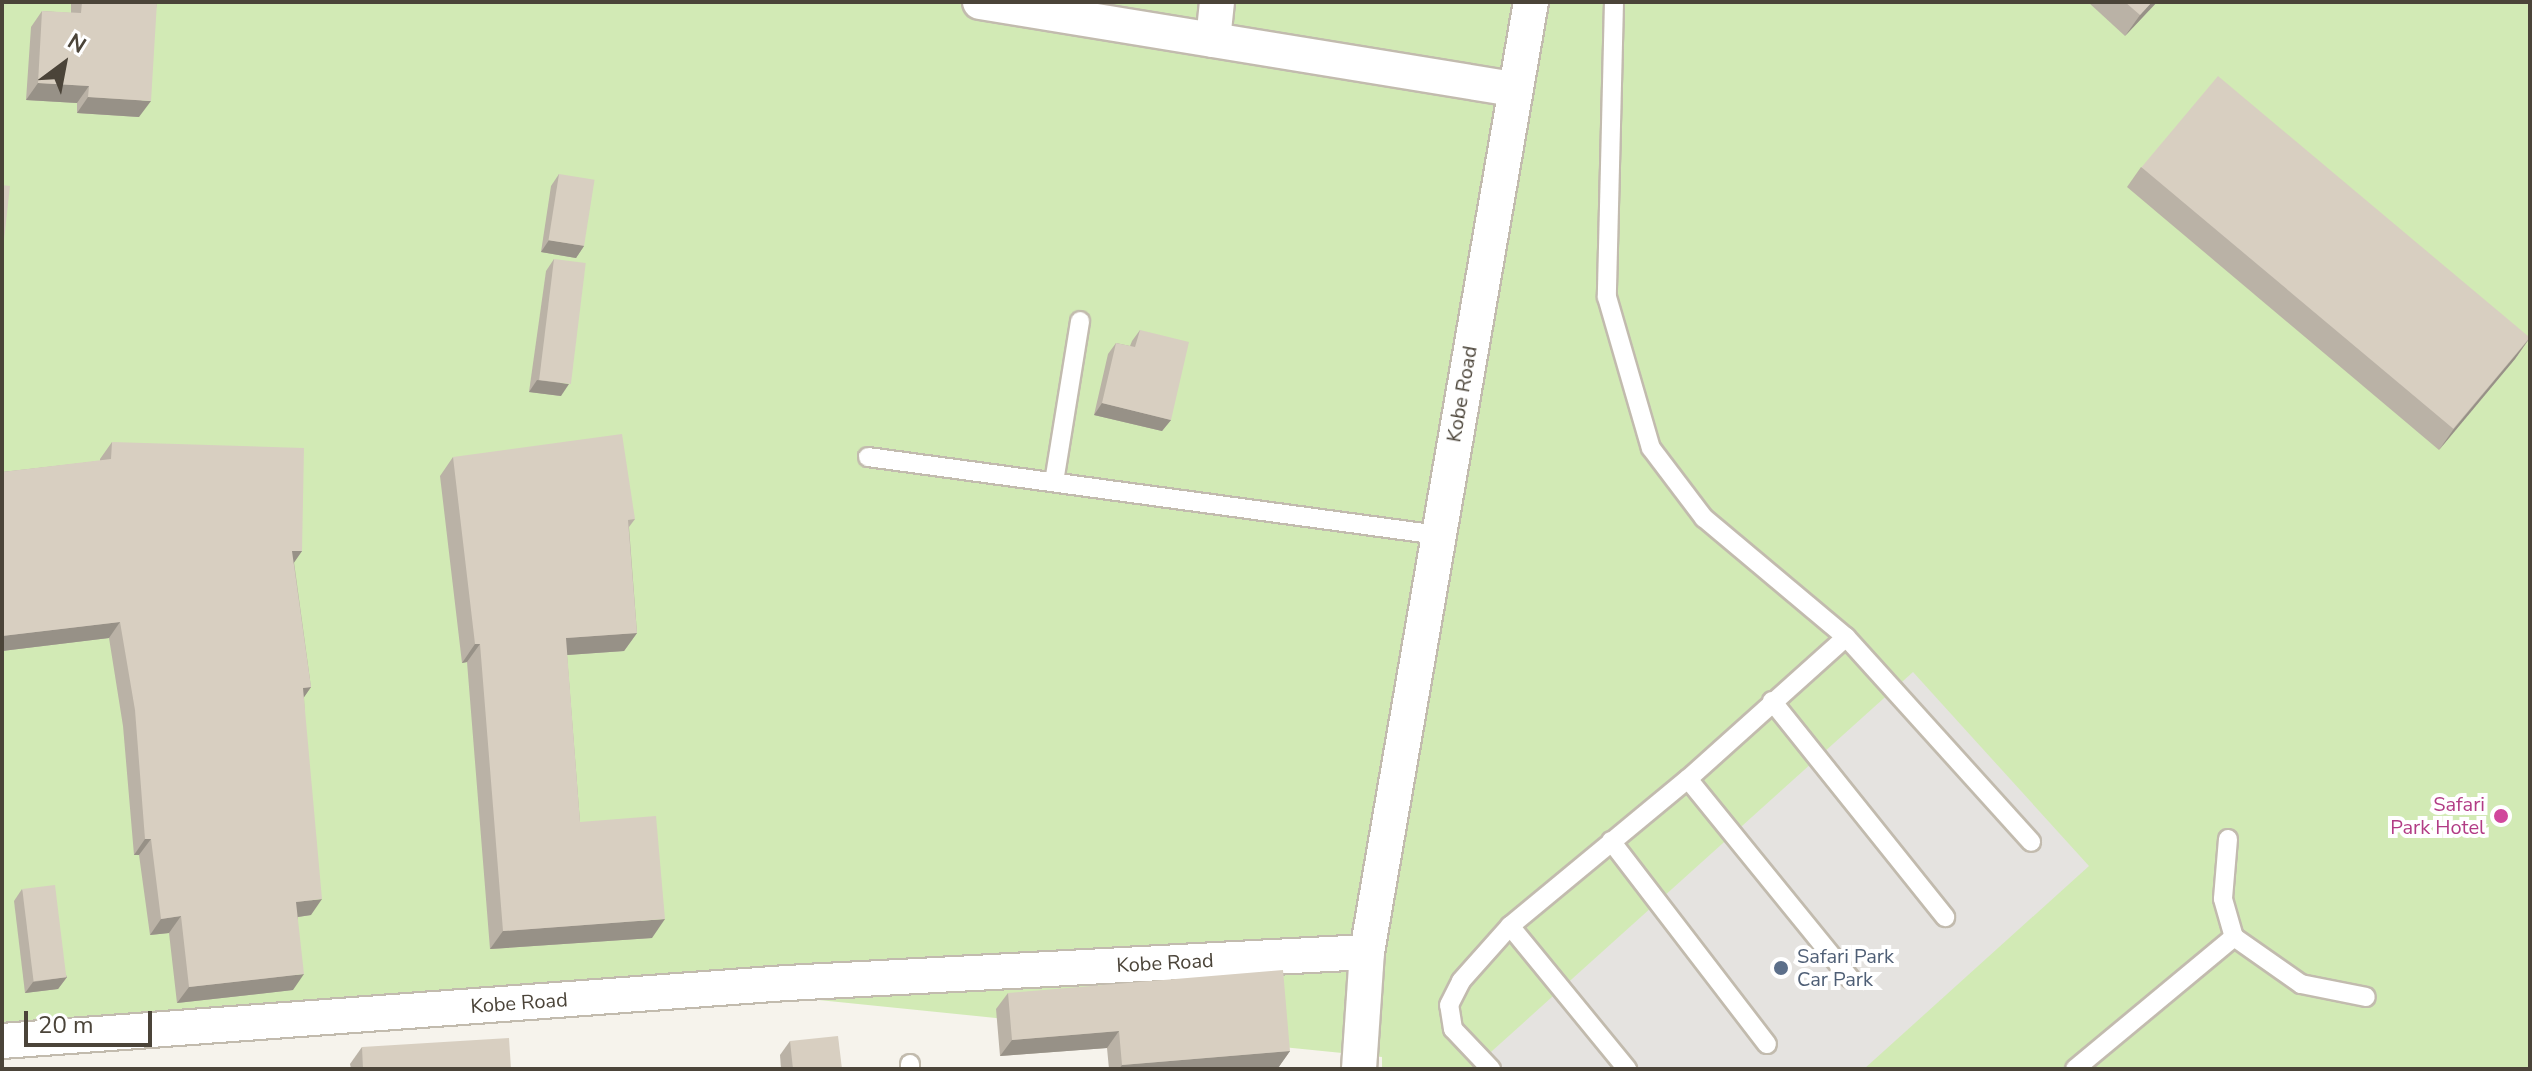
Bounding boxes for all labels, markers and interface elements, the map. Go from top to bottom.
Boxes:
north arrow [24,24,104,104]
text: N [62,27,92,61]
street label: Kobe Road [1442,344,1482,444]
place label: Safari Park Hotel [2390,792,2485,839]
marker: Safari Park Hotel [2492,807,2510,825]
place label: Safari Park Car Park [1797,944,1894,991]
street label: Kobe Road [1116,948,1214,978]
marker: Safari Park Car Park [1772,959,1790,977]
street label: Kobe Road [470,988,568,1018]
scale bar [28,995,156,1045]
text: 20 m [38,1009,94,1041]

